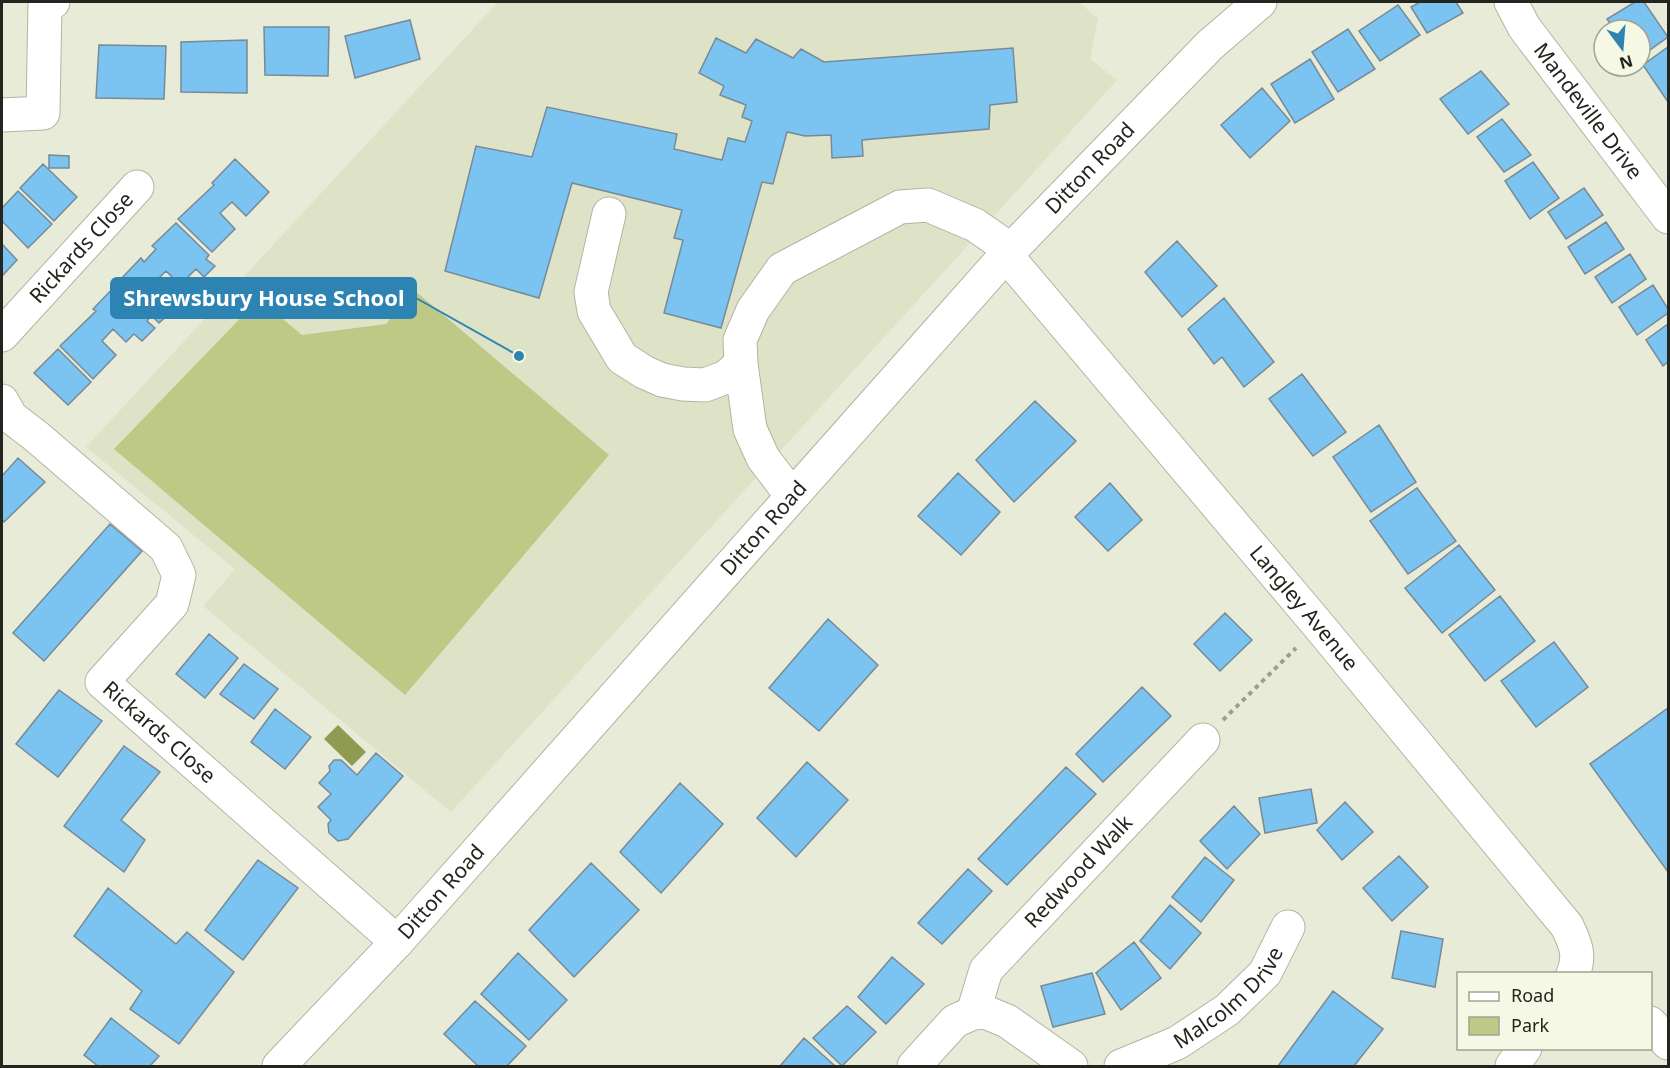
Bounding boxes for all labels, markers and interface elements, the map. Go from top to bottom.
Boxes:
north arrow [1592,18,1652,78]
street label: Mandeville Drive [1528,37,1650,185]
text: N [1617,50,1635,75]
street label: Ditton Road [1038,116,1140,220]
street label: Rickards Close [23,185,139,309]
callout: Shrewsbury House School [111,278,416,318]
text: Shrewsbury House School [123,282,405,312]
street label: Ditton Road [713,474,812,581]
street label: Langley Avenue [1244,539,1365,676]
street label: Rickards Close [97,674,222,789]
street label: Redwood Walk [1018,808,1139,934]
street label: Ditton Road [391,838,490,945]
street label: Malcolm Drive [1168,942,1289,1055]
legend [1457,972,1652,1050]
text: Road [1511,983,1554,1007]
text: Park [1511,1013,1549,1037]

